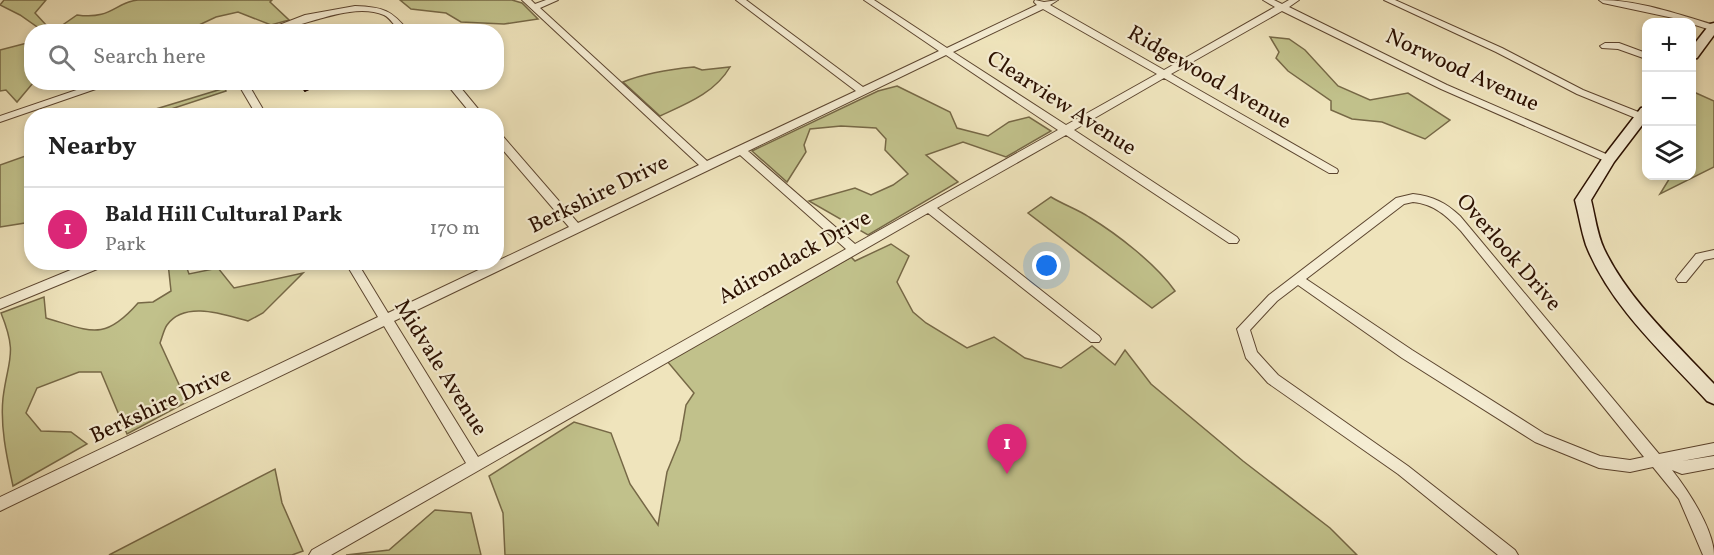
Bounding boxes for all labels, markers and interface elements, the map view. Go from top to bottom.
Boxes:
street label: Ridgewood Avenue [1121,18,1297,138]
map controls [1642,18,1696,180]
button: + [1642,18,1696,72]
street label: Norwood Avenue [1380,22,1544,120]
search box [24,24,504,90]
icon: search [45,41,78,74]
text: Search here [93,42,206,73]
street label: Clearview Avenue [980,44,1142,164]
button: − [1642,72,1696,126]
button: layers [1642,126,1696,180]
text: Nearby [48,129,137,165]
street label: Berkshire Drive [524,148,674,242]
street label: Overlook Drive [1448,187,1568,319]
text: Bald Hill Cultural Park [105,200,342,231]
street label: Adirondack Drive [713,203,877,313]
text: 1 [63,215,72,243]
text: 170 m [430,215,480,243]
text: Park [105,231,146,259]
your location [1032,251,1061,280]
street label: Midvale Avenue [386,294,494,442]
street label: Berkshire Drive [85,360,237,452]
pin: 1 [988,424,1026,474]

